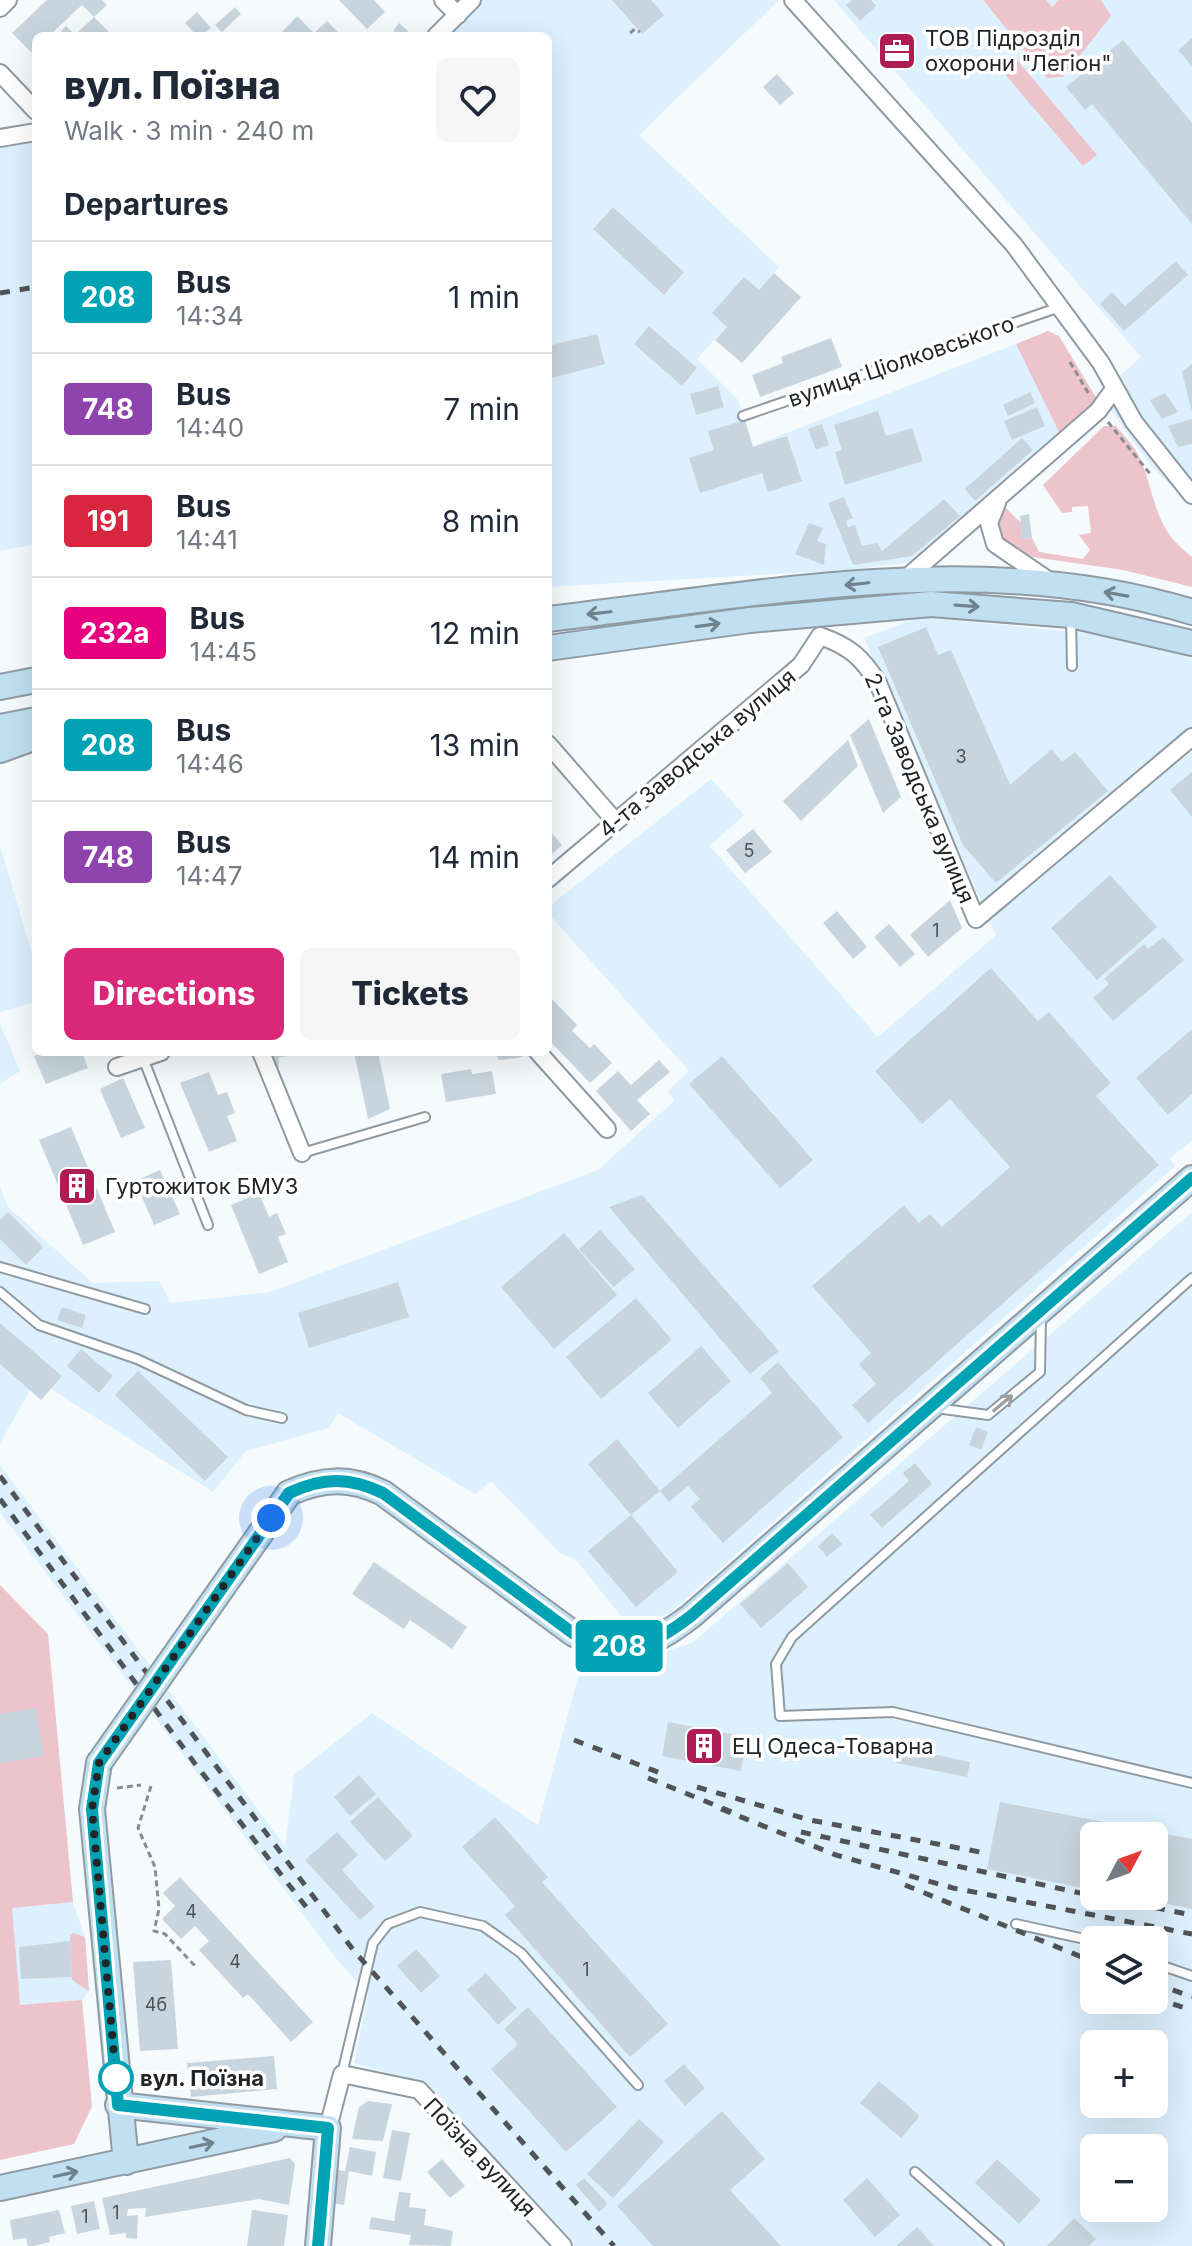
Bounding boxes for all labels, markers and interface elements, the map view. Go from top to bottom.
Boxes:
place label: ТОВ Підрозділ охорони "Легіон" [925,25,1112,76]
office icon: ТОВ Підрозділ охорони "Легіон" [876,30,918,72]
button: heart [436,58,520,142]
text: вул. Поїзна [64,62,281,108]
text: Walk · 3 min · 240 m [64,115,314,146]
text: Departures [64,186,229,222]
text: Bus [176,264,231,300]
text: 1 min [448,279,520,315]
text: 208 [81,280,135,314]
text: 14:34 [176,300,244,331]
street label: вулиця Ціолковського [785,310,1017,412]
text: Bus [176,376,231,412]
text: 7 min [443,391,520,427]
text: 748 [82,392,134,426]
text: 14:40 [176,412,244,443]
text: Bus [176,488,231,524]
text: 8 min [442,503,520,539]
text: 191 [87,504,129,538]
text: 14:41 [176,524,238,555]
one-way arrow [844,577,871,592]
one-way arrow [1104,585,1129,600]
one-way arrow [953,599,980,614]
text: Bus [190,600,245,636]
one-way arrow [587,606,612,621]
text: 12 min [430,615,520,651]
text: 232а [80,616,150,650]
one-way arrow [695,618,721,633]
text: 14:45 [190,636,257,667]
street label: 4-та Заводська вулиця [593,663,801,843]
street label: 2-га Заводська вулиця [860,669,980,907]
text: Bus [176,712,231,748]
text: 13 min [430,727,520,763]
text: 208 [81,728,135,762]
house number: 3 [955,746,967,767]
text: 14:46 [176,748,244,779]
text: Bus [176,824,231,860]
text: 14 min [429,839,520,875]
text: 748 [82,840,134,874]
house number: 5 [744,840,754,861]
text: 14:47 [176,860,242,891]
house number: 1 [932,920,940,941]
button: Directions [64,948,284,1040]
button: Tickets [300,948,520,1040]
building icon: Гуртожиток БМУЗ [56,1165,98,1207]
place label: Гуртожиток БМУЗ [105,1173,298,1199]
one-way arrow [993,1394,1013,1412]
your location [251,1498,291,1538]
line badge: 208 [573,1620,665,1672]
text: 208 [592,1629,646,1663]
building icon: ЕЦ Одеса-Товарна [683,1725,725,1767]
place label: ЕЦ Одеса-Товарна [732,1733,934,1759]
north arrow [1080,1822,1168,1910]
map controls [1080,1822,1168,2222]
house number: 4 [185,1901,197,1922]
button: layers [1080,1926,1168,2014]
house number: 4 [229,1951,241,1972]
house number: 1 [582,1959,590,1980]
house number: 4б [145,1994,167,2015]
button: + [1080,2030,1168,2118]
marker: вул. Поїзна [99,2061,133,2095]
place label: вул. Поїзна [140,2065,264,2091]
street label: Поїзна вулиця [419,2093,541,2221]
button: − [1080,2134,1168,2222]
one-way arrow [188,2137,214,2152]
one-way arrow [53,2166,78,2181]
house number: 1 [112,2202,120,2223]
house number: 1 [81,2206,89,2227]

